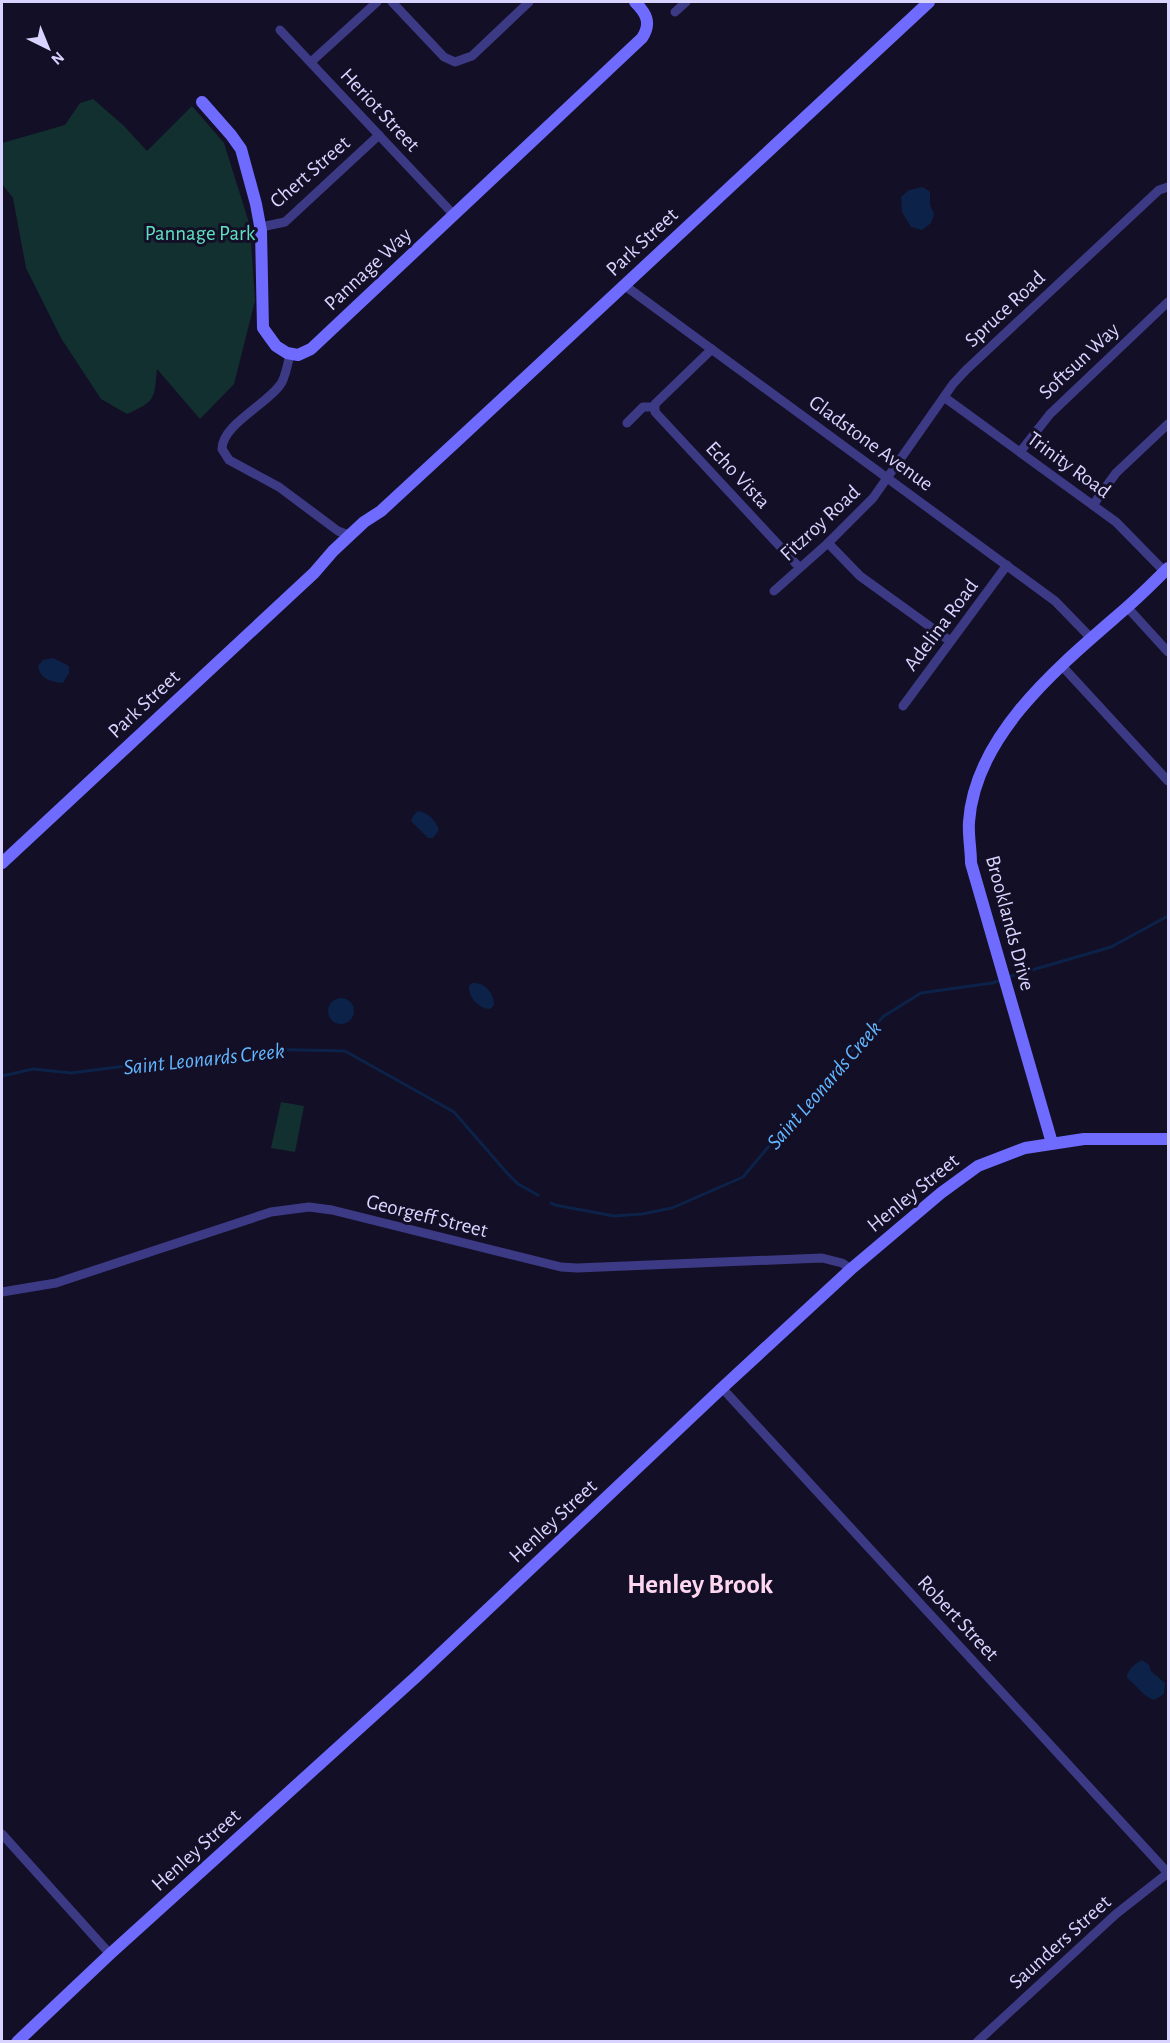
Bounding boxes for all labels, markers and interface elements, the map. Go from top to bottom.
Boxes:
north arrow [18,18,78,78]
text: N [48,49,67,68]
street label: Heriot Street [336,64,424,156]
street label: Chert Street [266,132,354,212]
street label: Park Street [602,204,682,280]
park label: Pannage Park [145,223,256,244]
street label: Pannage Way [320,224,416,314]
street label: Spruce Road [961,267,1049,351]
street label: Softsun Way [1035,319,1123,403]
street label: Gladstone Avenue [805,391,937,495]
street label: Trinity Road [1023,428,1115,502]
street label: Echo Vista [702,437,774,513]
street label: Fitzroy Road [776,481,864,565]
street label: Adelina Road [900,575,982,675]
street label: Park Street [104,666,184,742]
street label: Brooklands Drive [982,853,1038,993]
water label: Saint Leonards Creek [763,1017,885,1153]
water label: Saint Leonards Creek [122,1040,286,1078]
street label: Henley Street [863,1150,963,1236]
street label: Georgeff Street [364,1191,490,1241]
street label: Henley Street [505,1475,601,1567]
district label: Henley Brook [627,1571,774,1599]
street label: Robert Street [913,1571,1003,1665]
street label: Henley Street [148,1805,245,1895]
street label: Saunders Street [1005,1891,1115,1993]

